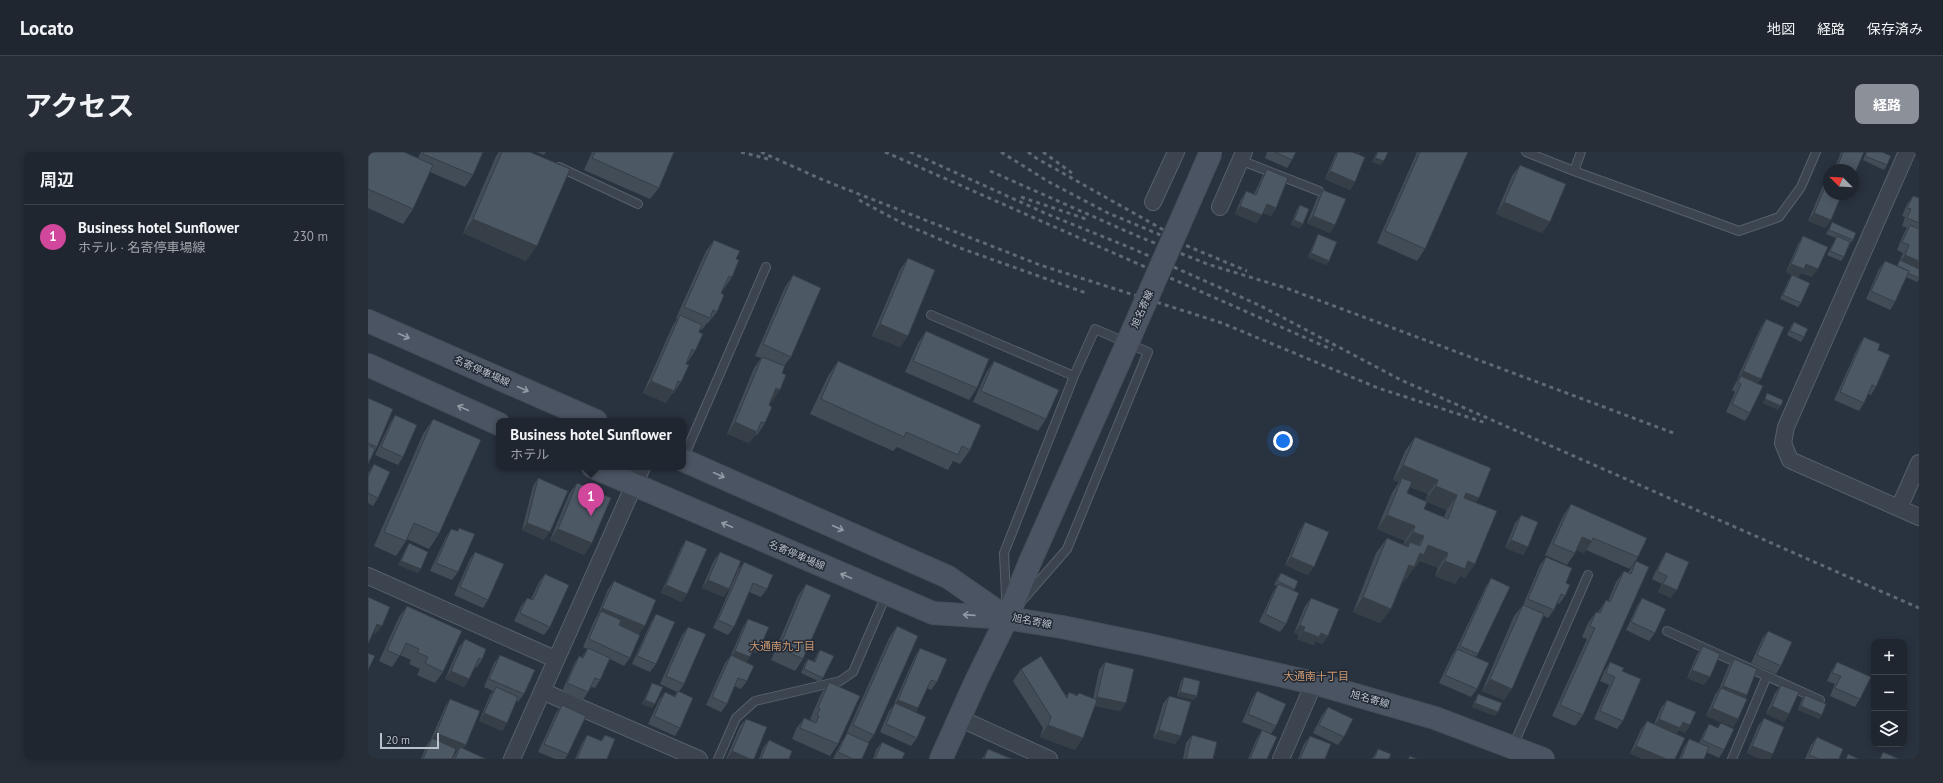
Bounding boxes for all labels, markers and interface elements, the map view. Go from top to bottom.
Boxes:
text: Locato [20,16,74,40]
text: 地図 [1767,20,1795,38]
text: 経路 [1817,20,1845,38]
text: 保存済み [1867,20,1923,38]
button: 経路 [1855,84,1919,124]
text: アクセス [24,87,135,124]
north arrow [1823,164,1859,200]
text: 周辺 [40,169,74,191]
text: Business hotel Sunflower [78,218,239,237]
text: 1 [49,228,57,245]
text: 230 m [293,228,328,245]
text: ホテル · 名寄停車場線 [78,239,205,256]
street label: 旭名寄線 [1128,288,1156,330]
one-way arrow [397,333,409,341]
street label: 名寄停車場線 [452,353,512,389]
one-way arrow [516,386,528,393]
one-way arrow [458,404,470,411]
popup [496,418,686,470]
text: Business hotel Sunflower [510,425,672,444]
your location [1273,431,1293,451]
text: ホテル [510,446,549,463]
one-way arrow [712,472,724,480]
pin: 1 [578,483,604,516]
one-way arrow [721,521,733,528]
one-way arrow [831,525,843,532]
street label: 名寄停車場線 [767,537,827,573]
one-way arrow [841,572,853,579]
street label: 旭名寄線 [1011,611,1053,631]
one-way arrow [963,612,976,619]
district label: 大通南九丁目 [749,639,815,653]
map controls [1871,639,1907,747]
button: + [1871,639,1907,675]
district label: 大通南十丁目 [1283,669,1349,683]
button: − [1871,675,1907,711]
street label: 旭名寄線 [1349,687,1391,711]
button: layers [1871,711,1907,747]
scale bar [380,731,439,750]
text: 20 m [386,733,410,747]

